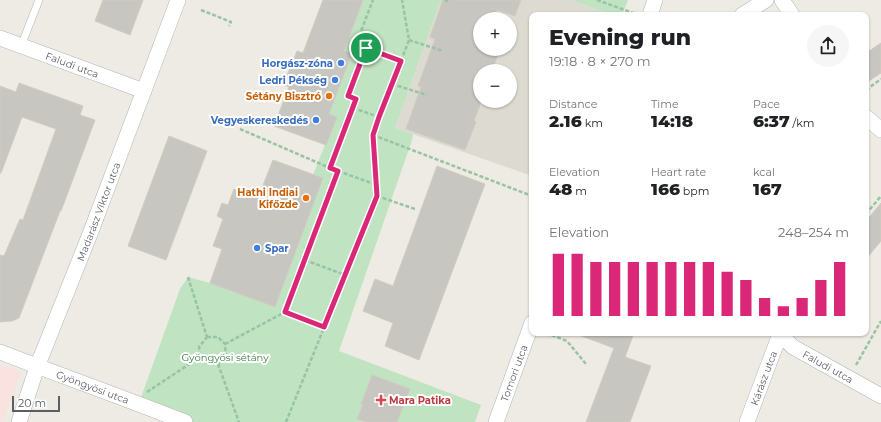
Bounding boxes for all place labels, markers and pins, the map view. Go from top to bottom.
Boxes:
pin [349,31,383,65]
place label: Horgász-zóna [262,57,333,70]
marker: Horgász-zóna [336,58,346,68]
place label: Ledri Pékség [259,74,327,87]
marker: Ledri Pékség [330,75,340,85]
place label: Sétány Bisztró [246,90,321,103]
marker: Sétány Bisztró [324,91,334,101]
place label: Vegyeskereskedés [210,114,309,127]
marker: Vegyeskereskedés [311,115,321,125]
place label: Hathi Indiai Kifőzde [237,186,298,211]
marker: Hathi Indiai Kifőzde [301,193,311,203]
place label: Spar [265,242,289,255]
marker: Spar [252,243,262,253]
place label: Mara Patika [389,394,451,407]
marker: Mara Patika [376,395,386,405]

